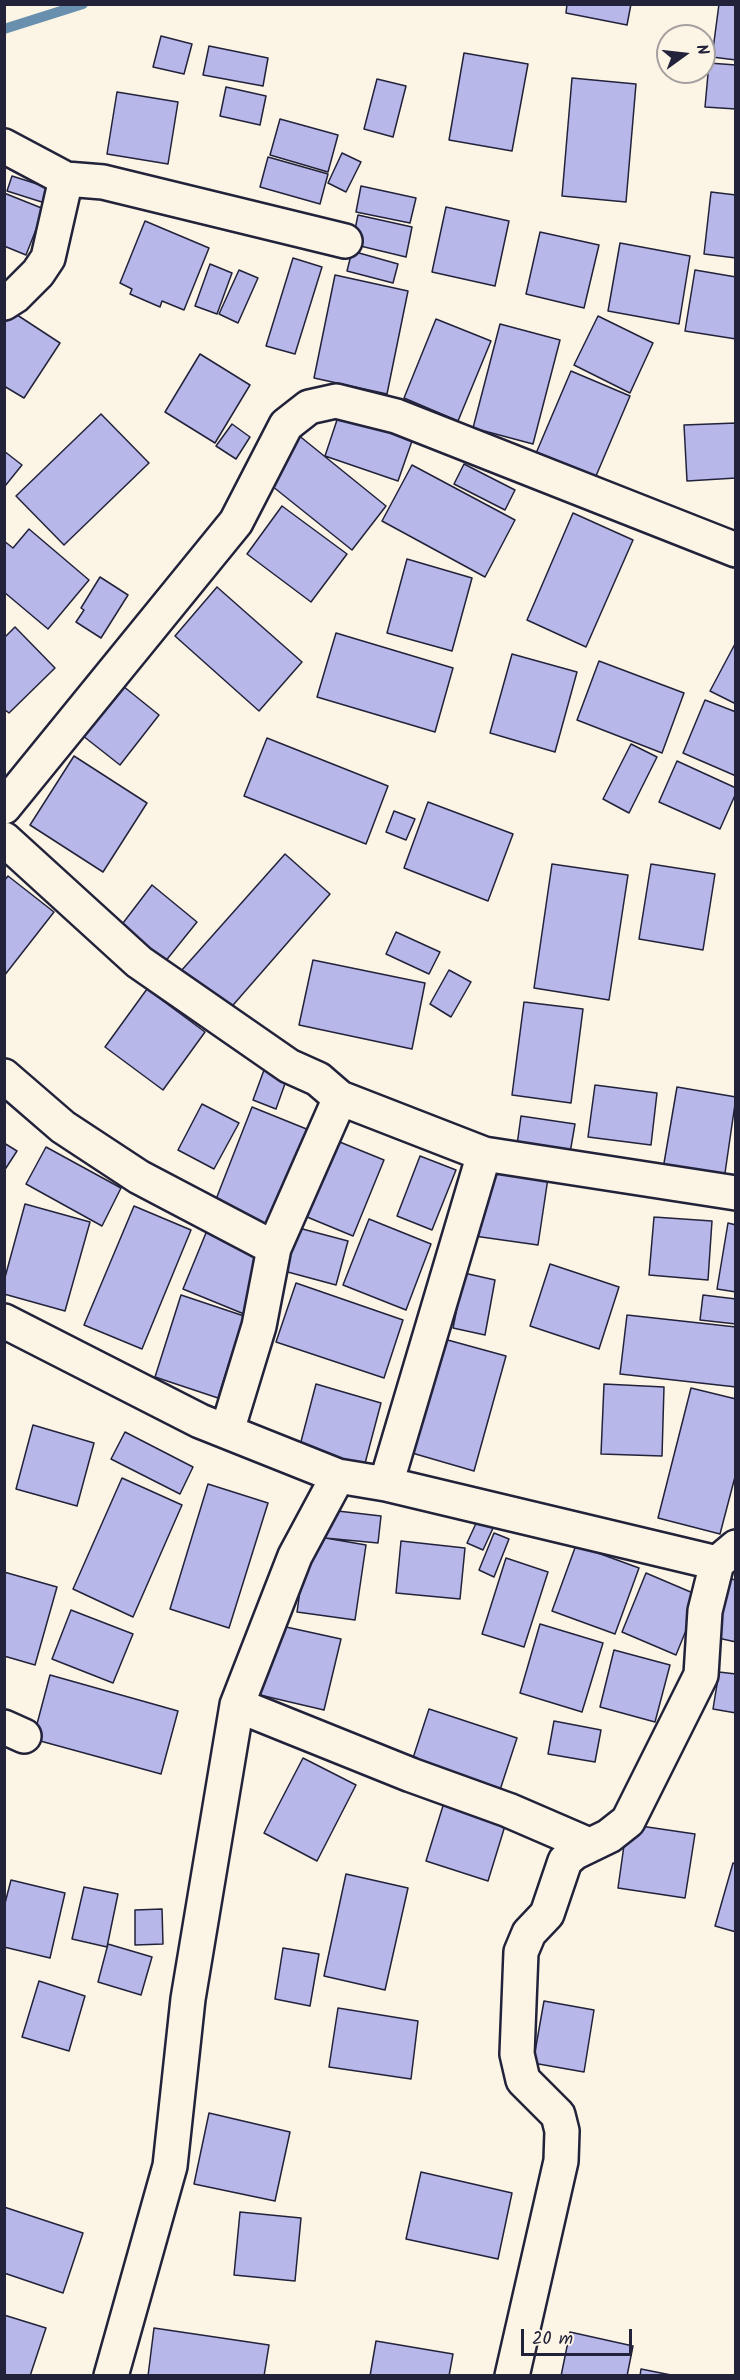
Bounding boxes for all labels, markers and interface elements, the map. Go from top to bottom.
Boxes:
north arrow [656,24,716,84]
text: N [689,42,715,58]
scale bar [524,2317,635,2355]
text: 20 m [532,2325,573,2354]

